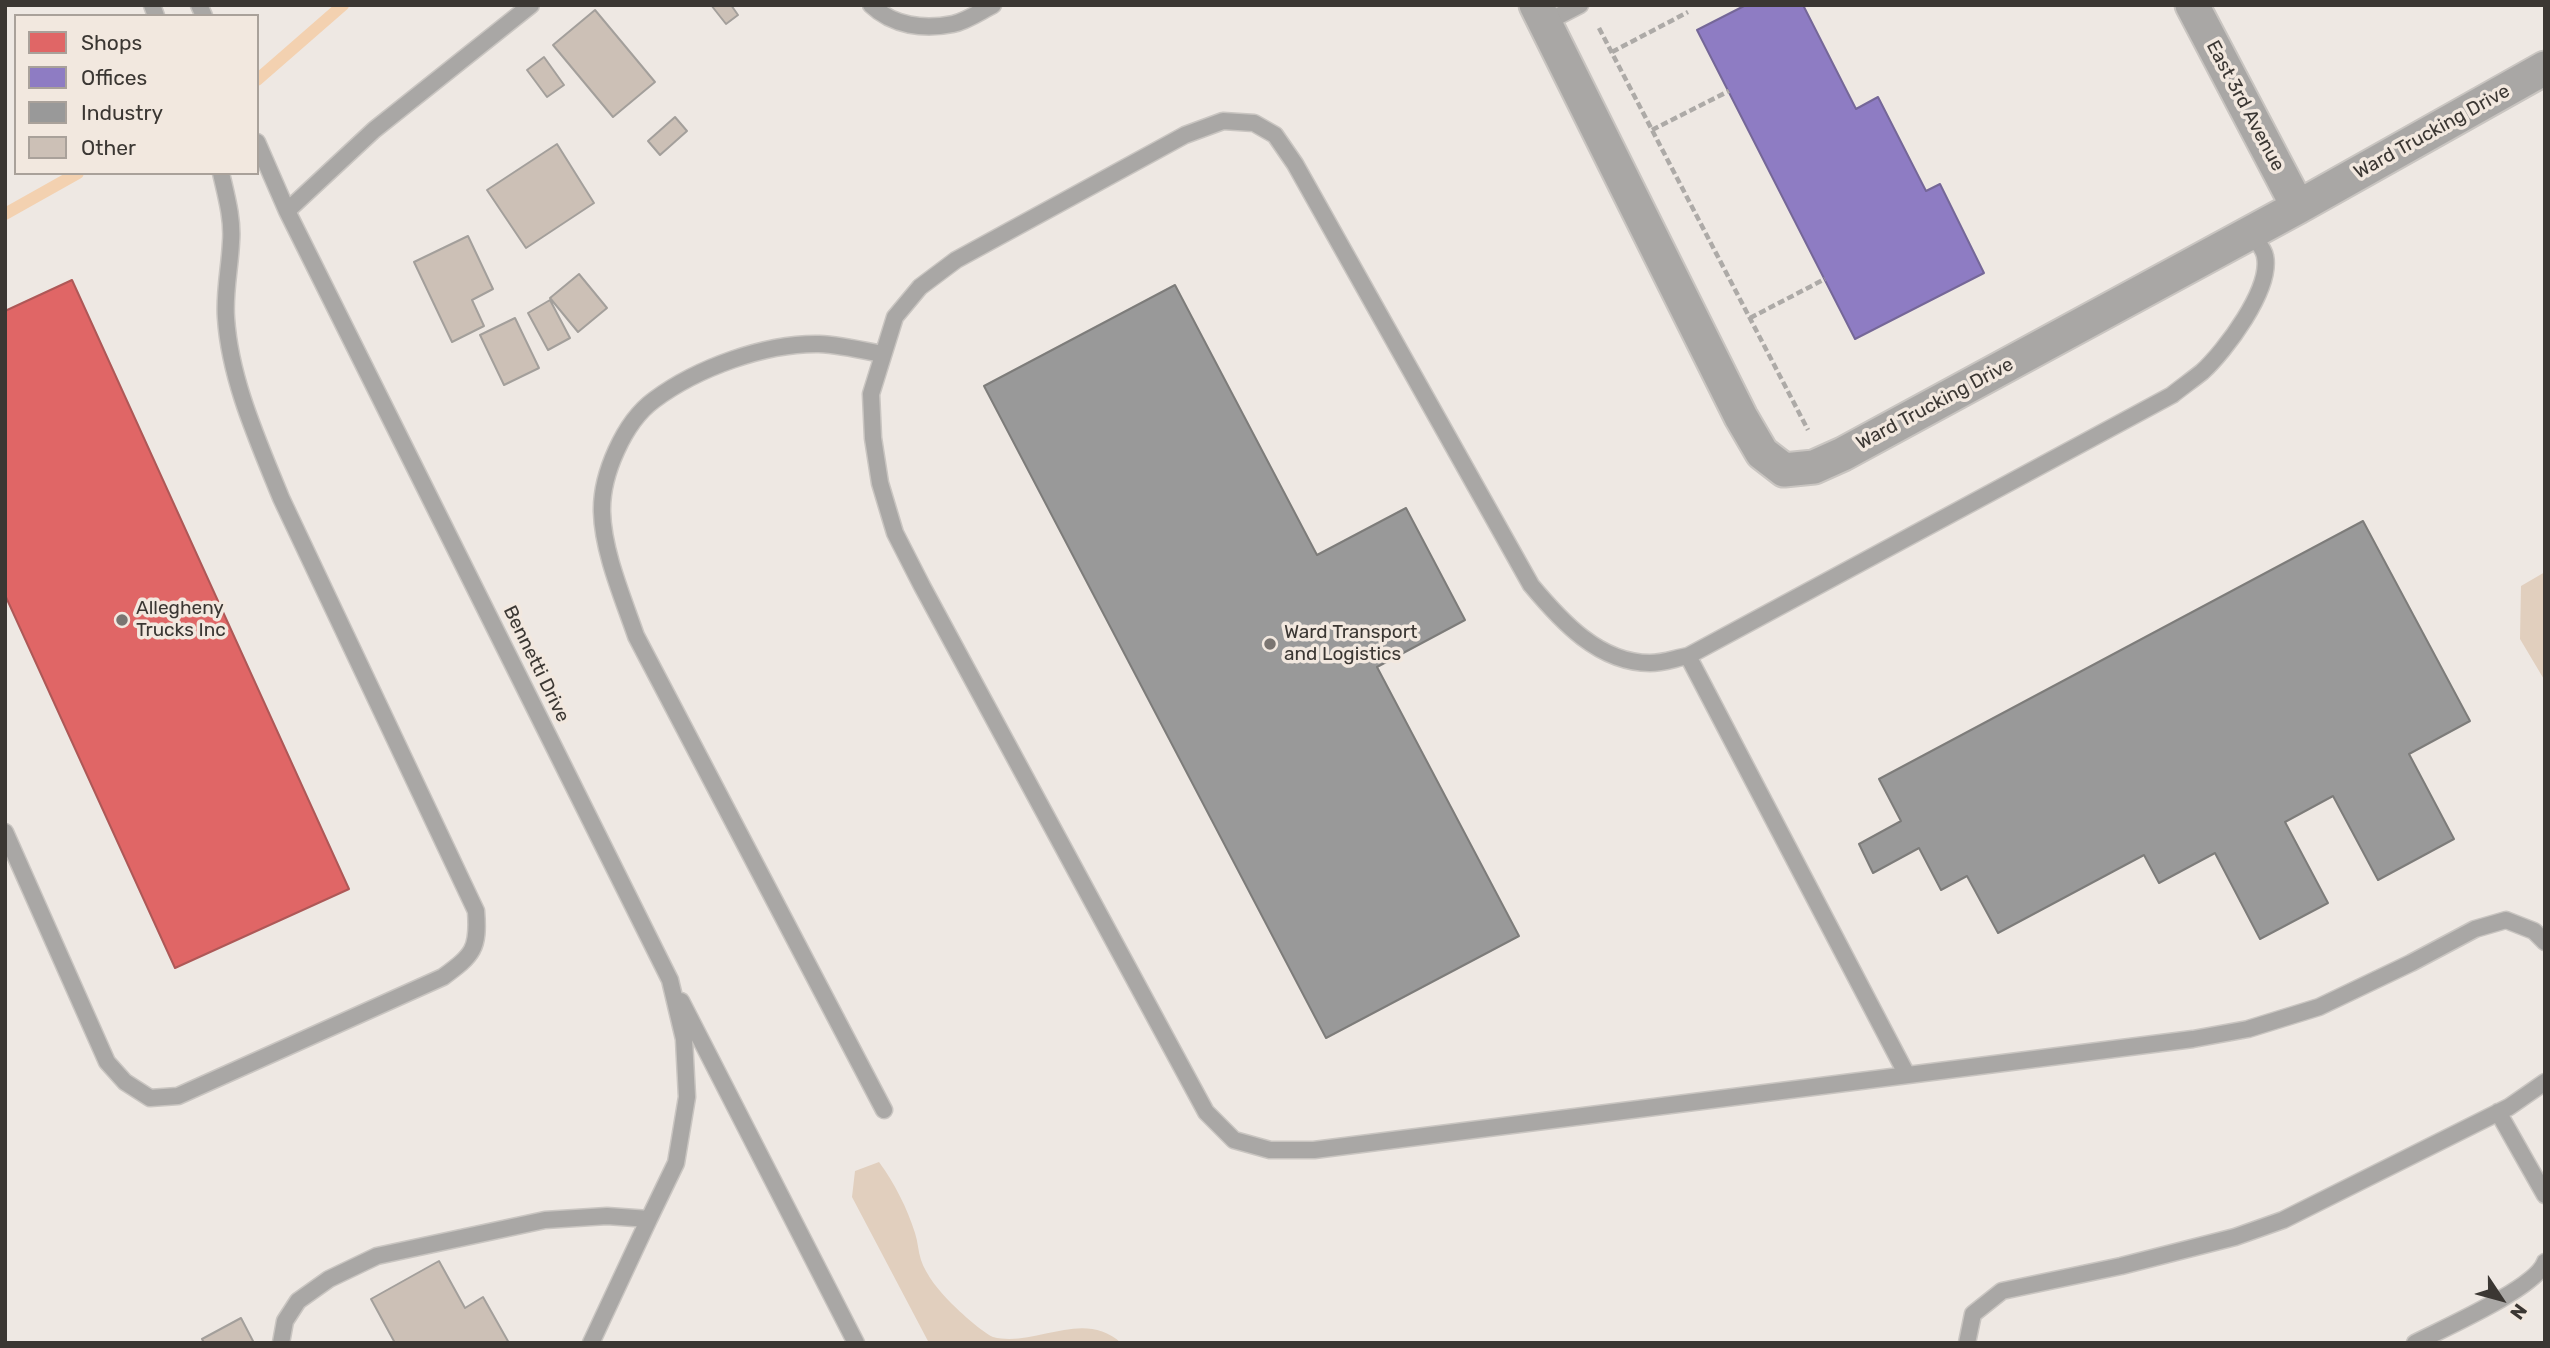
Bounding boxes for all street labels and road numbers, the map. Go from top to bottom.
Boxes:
street label: East 3rd Avenue [2201,37,2289,175]
street label: Ward Trucking Drive [2350,80,2514,184]
street label: Ward Trucking Drive [1853,353,2017,455]
street label: Bennetti Drive [498,602,574,726]

